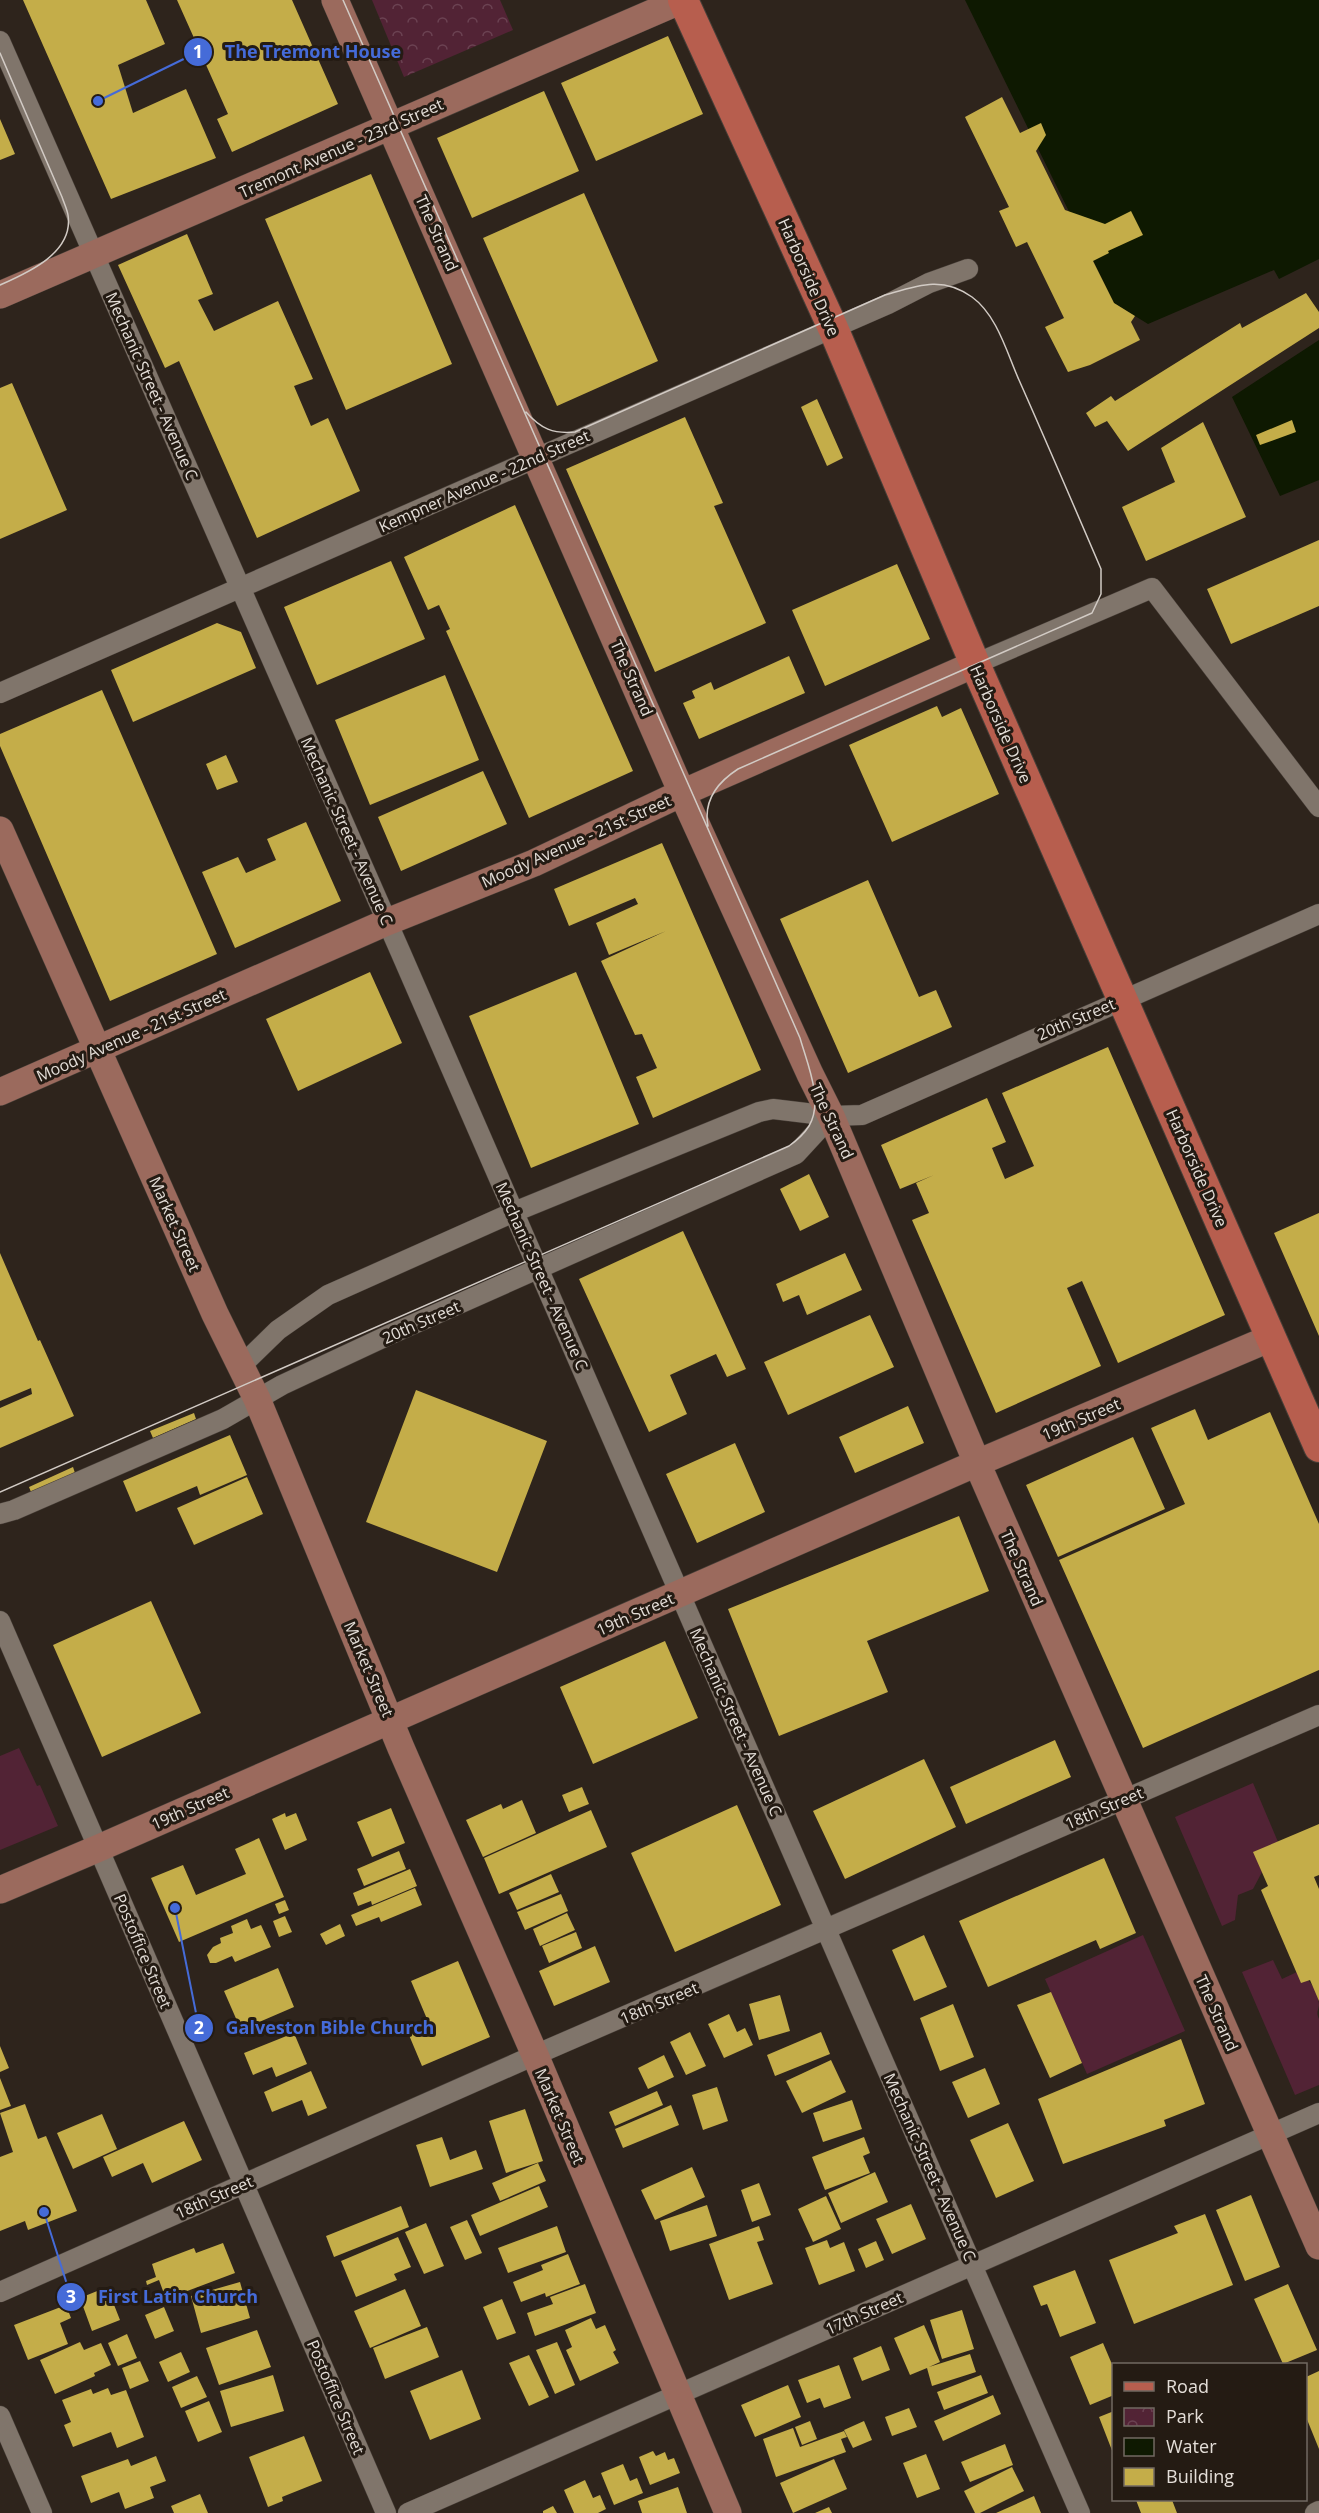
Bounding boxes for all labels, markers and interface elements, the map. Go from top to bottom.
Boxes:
callout: The Tremont House [183,34,413,70]
text: 1 [193,39,203,63]
text: The Tremont House [225,39,401,63]
street label: Tremont Avenue - 23rd Street [236,93,447,203]
street label: The Strand [410,191,464,275]
street label: Harborside Drive [773,215,845,339]
street label: Mechanic Street - Avenue C [101,289,203,483]
street label: Kempner Avenue - 22nd Street [375,424,593,538]
street label: The Strand [605,636,659,720]
street label: Harborside Drive [965,662,1037,786]
street label: Mechanic Street - Avenue C [296,734,398,928]
street label: Moody Avenue - 21st Street [478,789,674,893]
street label: Moody Avenue - 21st Street [33,983,229,1087]
street label: 20th Street [1034,993,1119,1045]
street label: The Strand [805,1080,859,1162]
street label: Harborside Drive [1161,1106,1233,1230]
street label: Market Street [144,1173,206,1275]
street label: Mechanic Street - Avenue C [491,1179,593,1373]
street label: 20th Street [379,1295,464,1349]
street label: 19th Street [1039,1393,1124,1445]
street label: The Strand [995,1526,1049,1610]
street label: 19th Street [593,1587,678,1641]
street label: Market Street [339,1618,399,1720]
street label: Mechanic Street - Avenue C [685,1625,787,1819]
street label: 19th Street [148,1781,233,1835]
street label: 18th Street [1062,1782,1147,1834]
street label: Postoffice Street [109,1890,177,2012]
street label: The Strand [1190,1971,1244,2055]
street label: 18th Street [617,1977,702,2029]
callout: Galveston Bible Church [184,2010,446,2046]
text: 2 [194,2015,204,2039]
text: Galveston Bible Church [226,2015,434,2039]
street label: Market Street [530,2065,590,2167]
street label: Mechanic Street - Avenue C [879,2070,981,2264]
street label: 18th Street [172,2170,257,2224]
callout: First Latin Church [56,2279,270,2315]
text: 3 [66,2284,76,2308]
text: First Latin Church [98,2284,258,2308]
street label: 17th Street [822,2286,907,2340]
street label: Postoffice Street [302,2336,370,2458]
legend [1112,2363,1307,2501]
text: Road [1166,2374,1209,2398]
text: Park [1166,2404,1204,2428]
text: Water [1166,2434,1217,2458]
text: Building [1166,2464,1234,2488]

